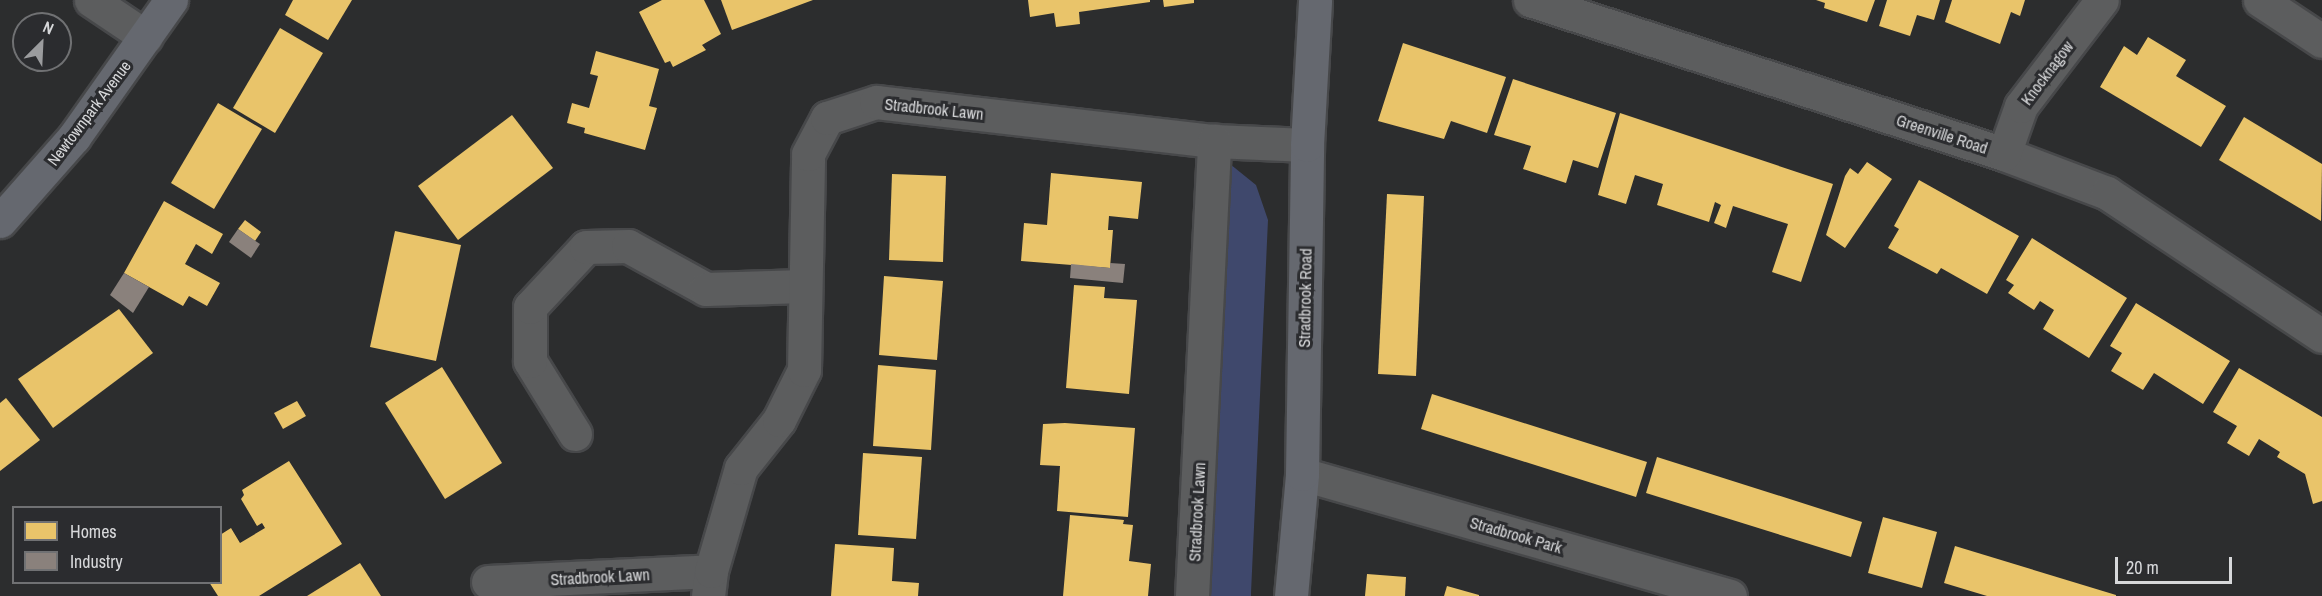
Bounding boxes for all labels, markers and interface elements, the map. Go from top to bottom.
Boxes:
north arrow [12,12,72,72]
text: N [40,15,57,39]
street label: Knocknagow [2017,37,2077,109]
street label: Newtownpark Avenue [43,56,135,170]
street label: Stradbrook Lawn [884,94,984,124]
street label: Greenville Road [1894,110,1990,158]
street label: Stradbrook Road [1295,248,1315,348]
street label: Stradbrook Lawn [1185,462,1209,562]
legend [12,506,222,584]
street label: Stradbrook Park [1468,513,1564,557]
text: Homes [70,519,117,544]
scale bar [2118,545,2235,583]
text: Industry [70,549,123,574]
text: 20 m [2126,555,2159,580]
street label: Stradbrook Lawn [550,565,650,589]

